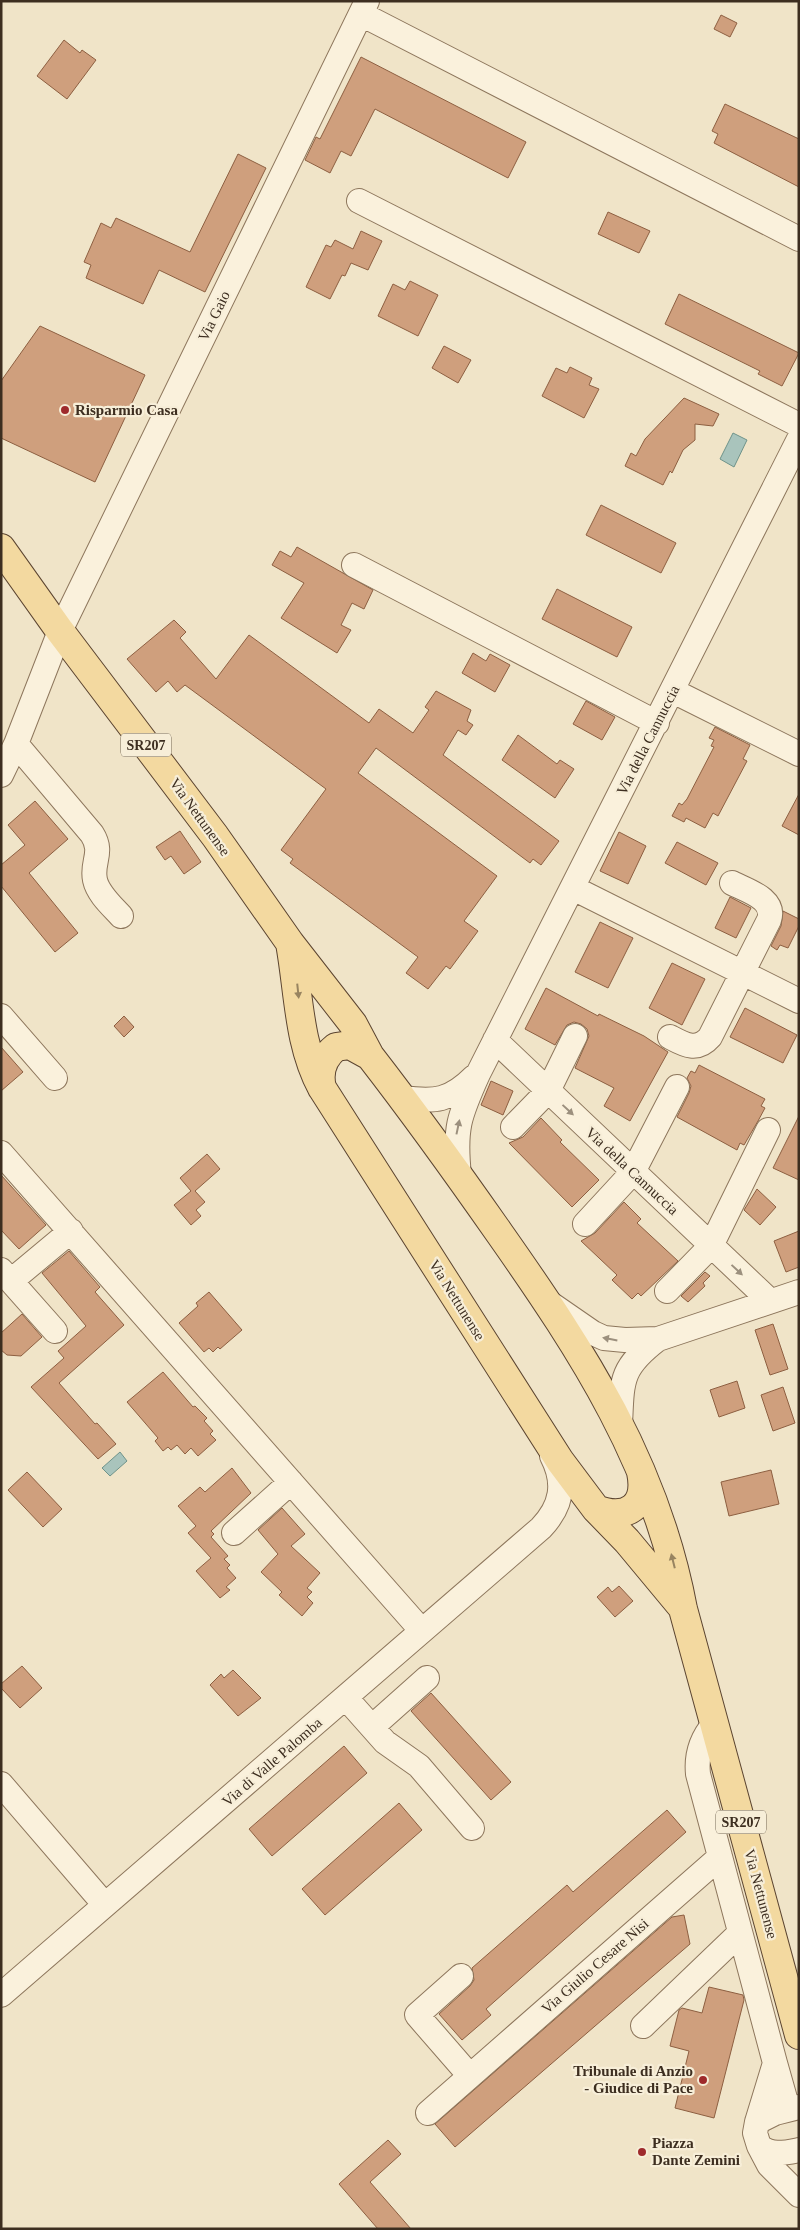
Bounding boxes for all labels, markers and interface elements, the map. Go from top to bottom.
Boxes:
street label: Via Gaio [195,288,233,344]
place label: Risparmio Casa [75,402,178,418]
marker: Risparmio Casa [59,404,71,416]
street label: Via della Cannuccia [613,682,683,797]
road number: SR207 [121,734,171,756]
street label: Via Nettunense [166,775,234,859]
one-way arrow [294,984,302,1000]
one-way arrow [562,1104,574,1116]
one-way arrow [454,1118,462,1134]
street label: Via della Cannuccia [582,1124,682,1218]
street label: Via Nettunense [426,1257,488,1344]
one-way arrow [730,1264,742,1276]
one-way arrow [601,1334,617,1342]
one-way arrow [669,1554,677,1569]
street label: Via di Valle Palomba [219,1714,325,1810]
road number: SR207 [716,1810,766,1834]
street label: Via Nettunense [741,1847,781,1941]
street label: Via Giulio Cesare Nisi [538,1915,652,2017]
place label: Tribunale di Anzio - Giudice di Pace [573,2063,693,2096]
marker: Tribunale di Anzio - Giudice di Pace [697,2074,709,2086]
place label: Piazza Dante Zemini [652,2135,740,2168]
marker: Piazza Dante Zemini [636,2146,648,2158]

